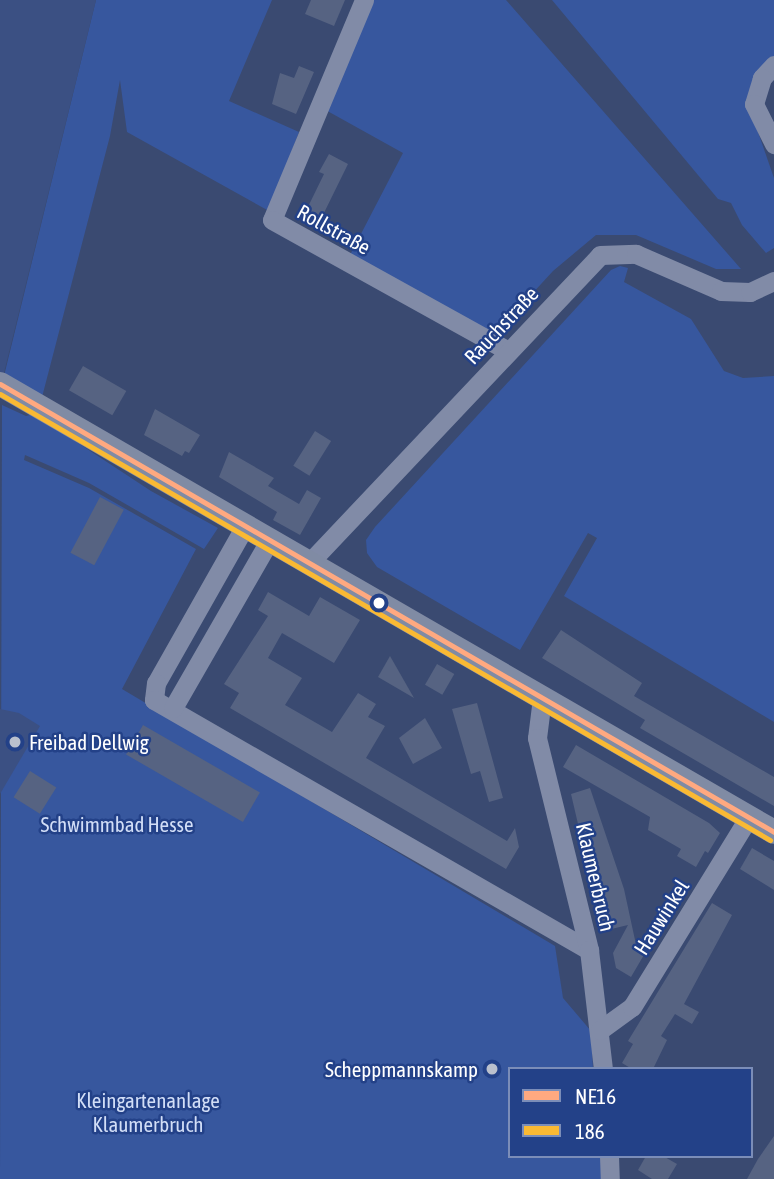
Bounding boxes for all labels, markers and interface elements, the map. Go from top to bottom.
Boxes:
street label: Rollstraße [293,199,375,259]
street label: Rauchstraße [459,281,543,369]
unlabelled marker [372,596,386,610]
place label: Freibad Dellwig [29,729,149,755]
marker: Freibad Dellwig [7,734,23,750]
park label: Schwimmbad Hesse [40,811,194,837]
street label: Klaumerbruch [571,820,621,934]
street label: Hauwinkel [628,875,694,959]
place label: Scheppmannskamp [325,1056,478,1082]
marker: Scheppmannskamp [484,1061,500,1077]
legend [508,1067,753,1158]
text: NE16 [575,1084,616,1108]
park label: Kleingartenanlage Klaumerbruch [76,1087,220,1137]
text: 186 [575,1119,605,1143]

